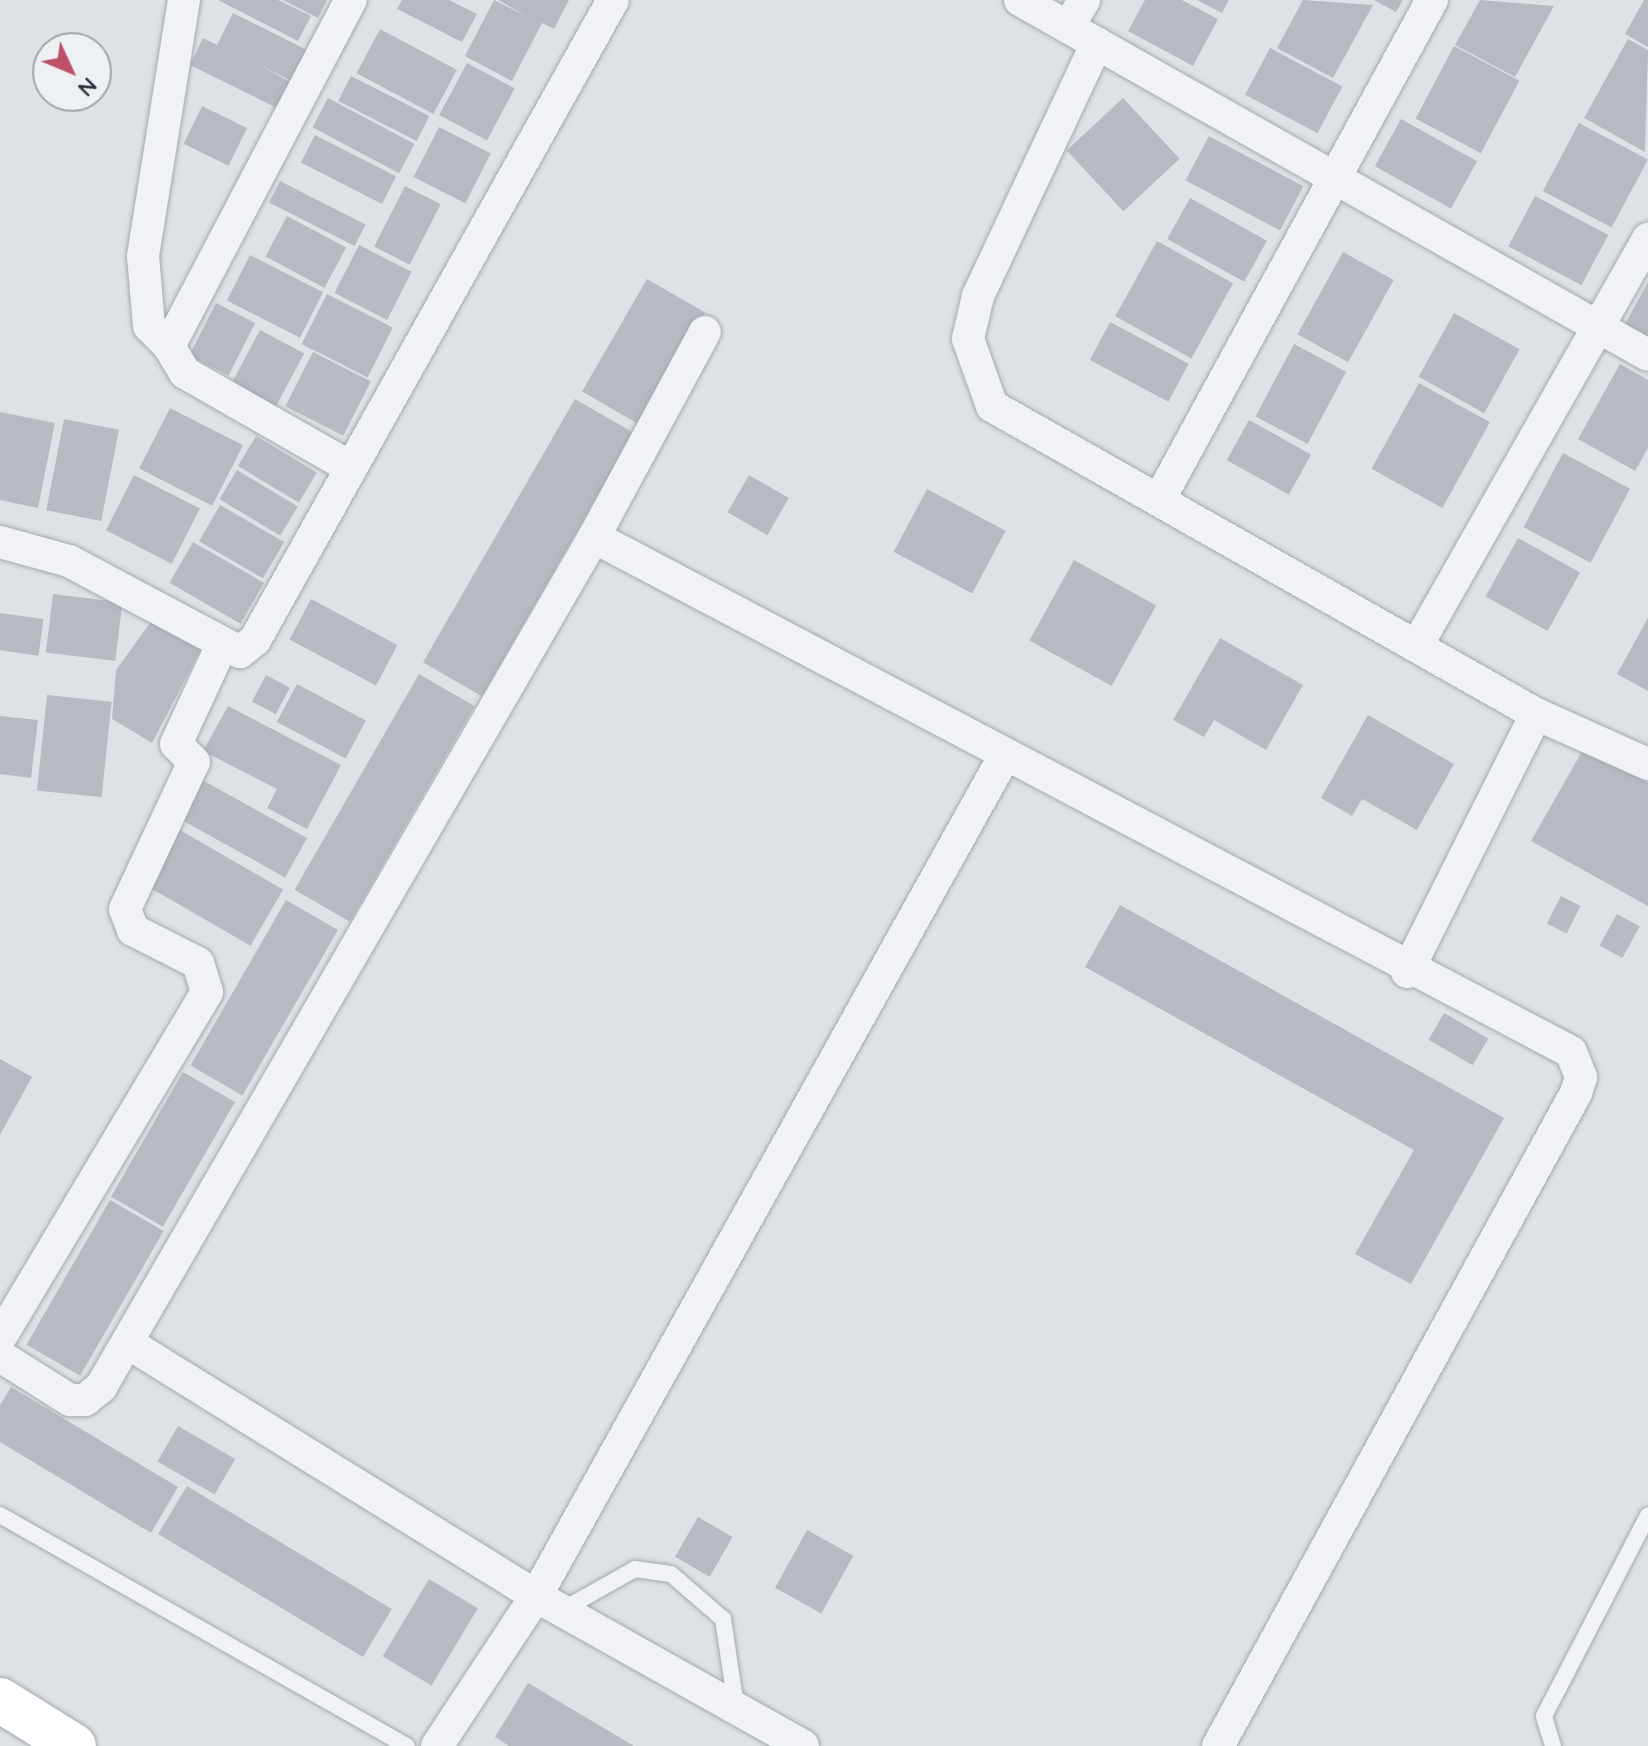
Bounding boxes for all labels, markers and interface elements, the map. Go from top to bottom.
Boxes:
north arrow [32,32,112,112]
text: N [72,72,104,103]

